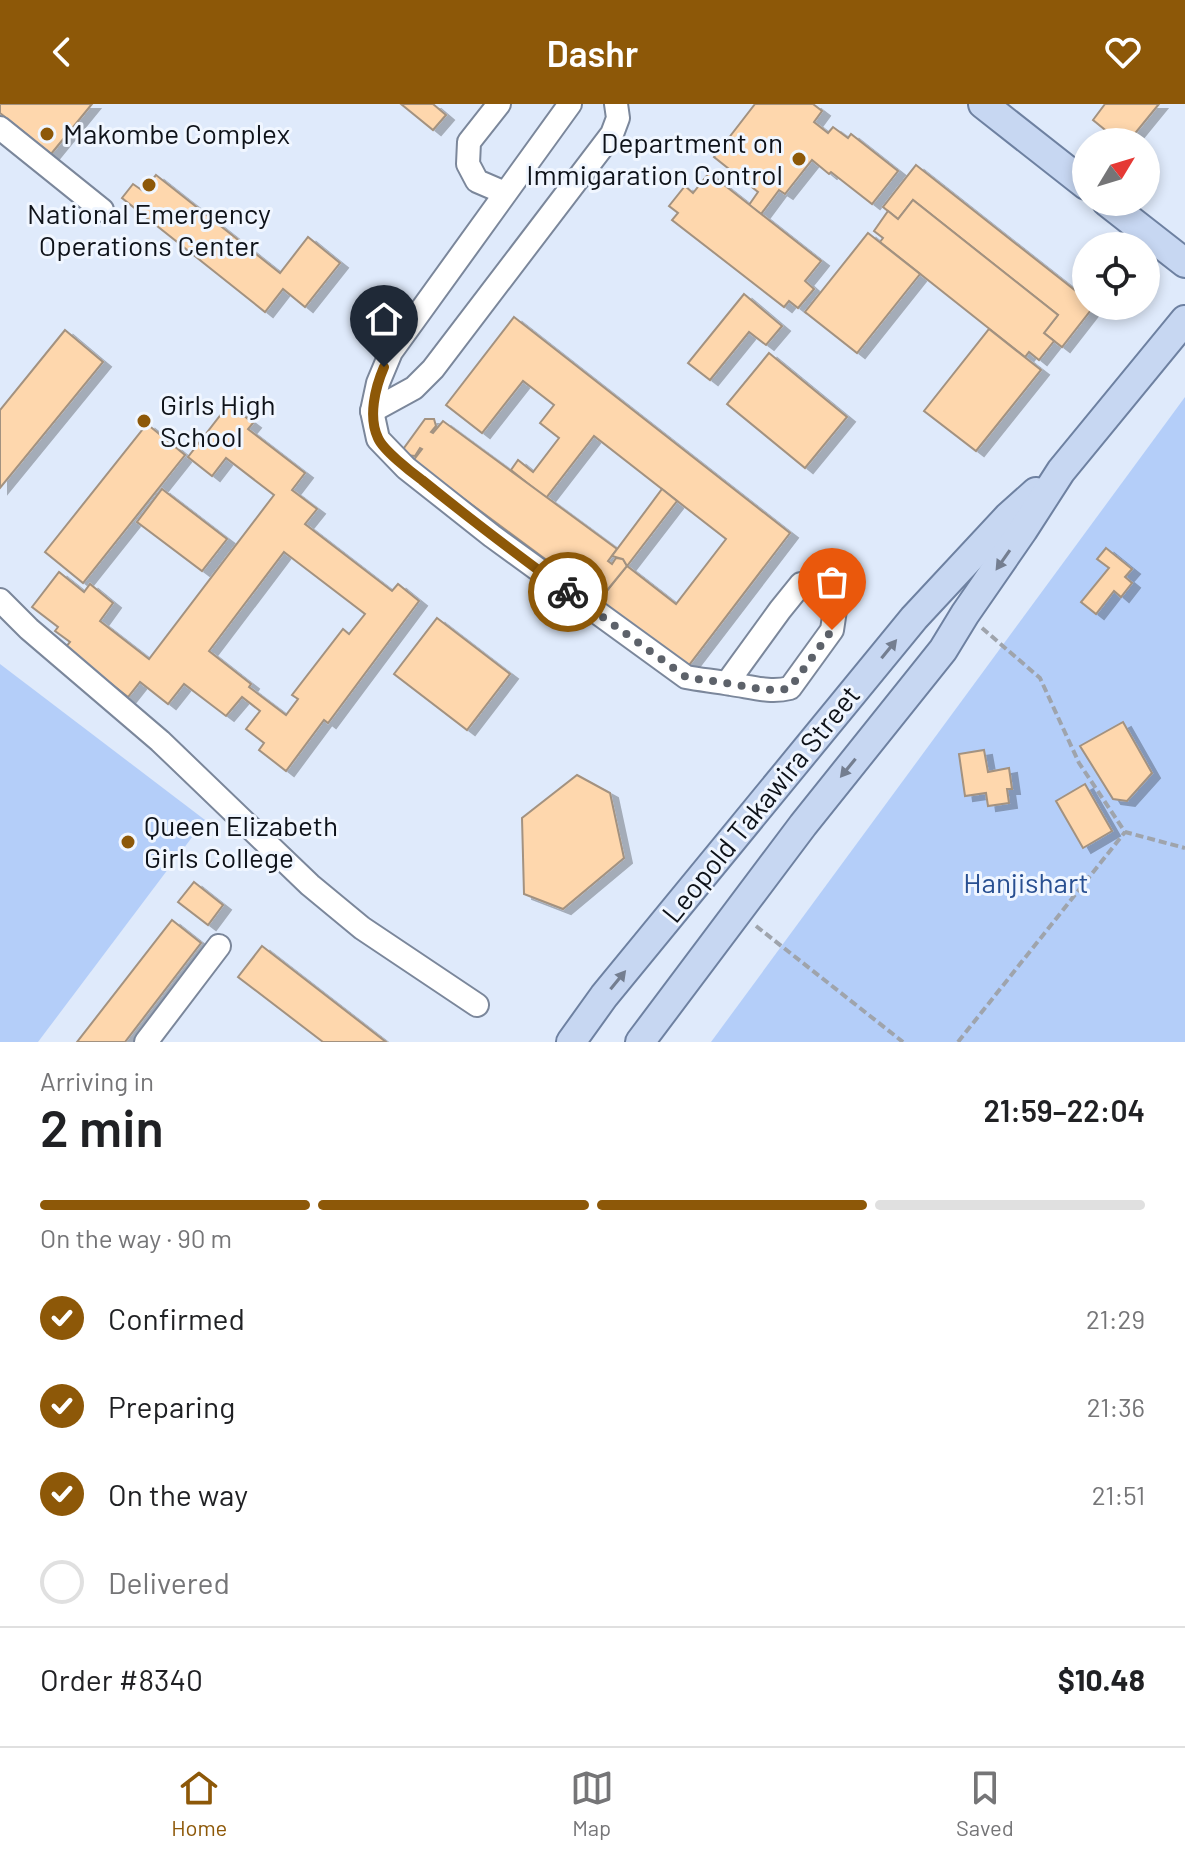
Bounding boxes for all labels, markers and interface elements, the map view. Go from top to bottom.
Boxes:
icon: back [40,30,84,74]
icon: heart [1101,30,1145,74]
text: Dashr [547,31,638,74]
place label: Makombe Complex [63,116,290,150]
marker: Makombe Complex [38,125,56,143]
place label: Department on Immigaration Control [526,125,783,191]
north arrow [1072,128,1160,216]
map controls [1072,128,1160,320]
marker: Department on Immigaration Control [790,150,808,168]
marker: National Emergency Operations Center [140,176,158,194]
place label: National Emergency Operations Center [27,196,271,262]
button: locate [1072,232,1160,320]
pin [350,285,418,367]
icon: home [362,297,406,341]
place label: Girls High School [160,387,276,453]
marker: Girls High School [135,412,153,430]
pin [798,548,866,630]
one-way arrow [996,549,1011,570]
courier [528,552,608,632]
icon: bag [810,560,854,604]
icon: bike [546,570,590,614]
one-way arrow [880,639,897,659]
street label: Leopold Takawira Street [654,678,866,929]
one-way arrow [841,758,857,778]
place label: Queen Elizabeth Girls College [144,808,338,874]
marker: Queen Elizabeth Girls College [119,833,137,851]
park label: Hanjishart [963,865,1089,899]
one-way arrow [609,969,626,990]
text: Arriving in [40,1065,154,1096]
text: 21:59–22:04 [983,1092,1145,1128]
text: 2 min [40,1095,164,1157]
text: On the way · 90 m [40,1222,232,1253]
icon: check [40,1296,84,1340]
text: Confirmed [108,1300,245,1336]
text: 21:29 [1086,1303,1145,1334]
icon: check [40,1384,84,1428]
text: Preparing [108,1388,235,1424]
text: 21:36 [1087,1391,1145,1422]
icon: check [40,1472,84,1516]
text: On the way [108,1476,248,1512]
text: 21:51 [1092,1479,1145,1510]
text: Delivered [108,1564,230,1600]
text: Order #8340 [40,1661,203,1697]
text: $10.48 [1058,1661,1145,1697]
tab: Home [171,1766,227,1840]
tab: Map [570,1766,614,1840]
tab: Saved [956,1766,1014,1840]

